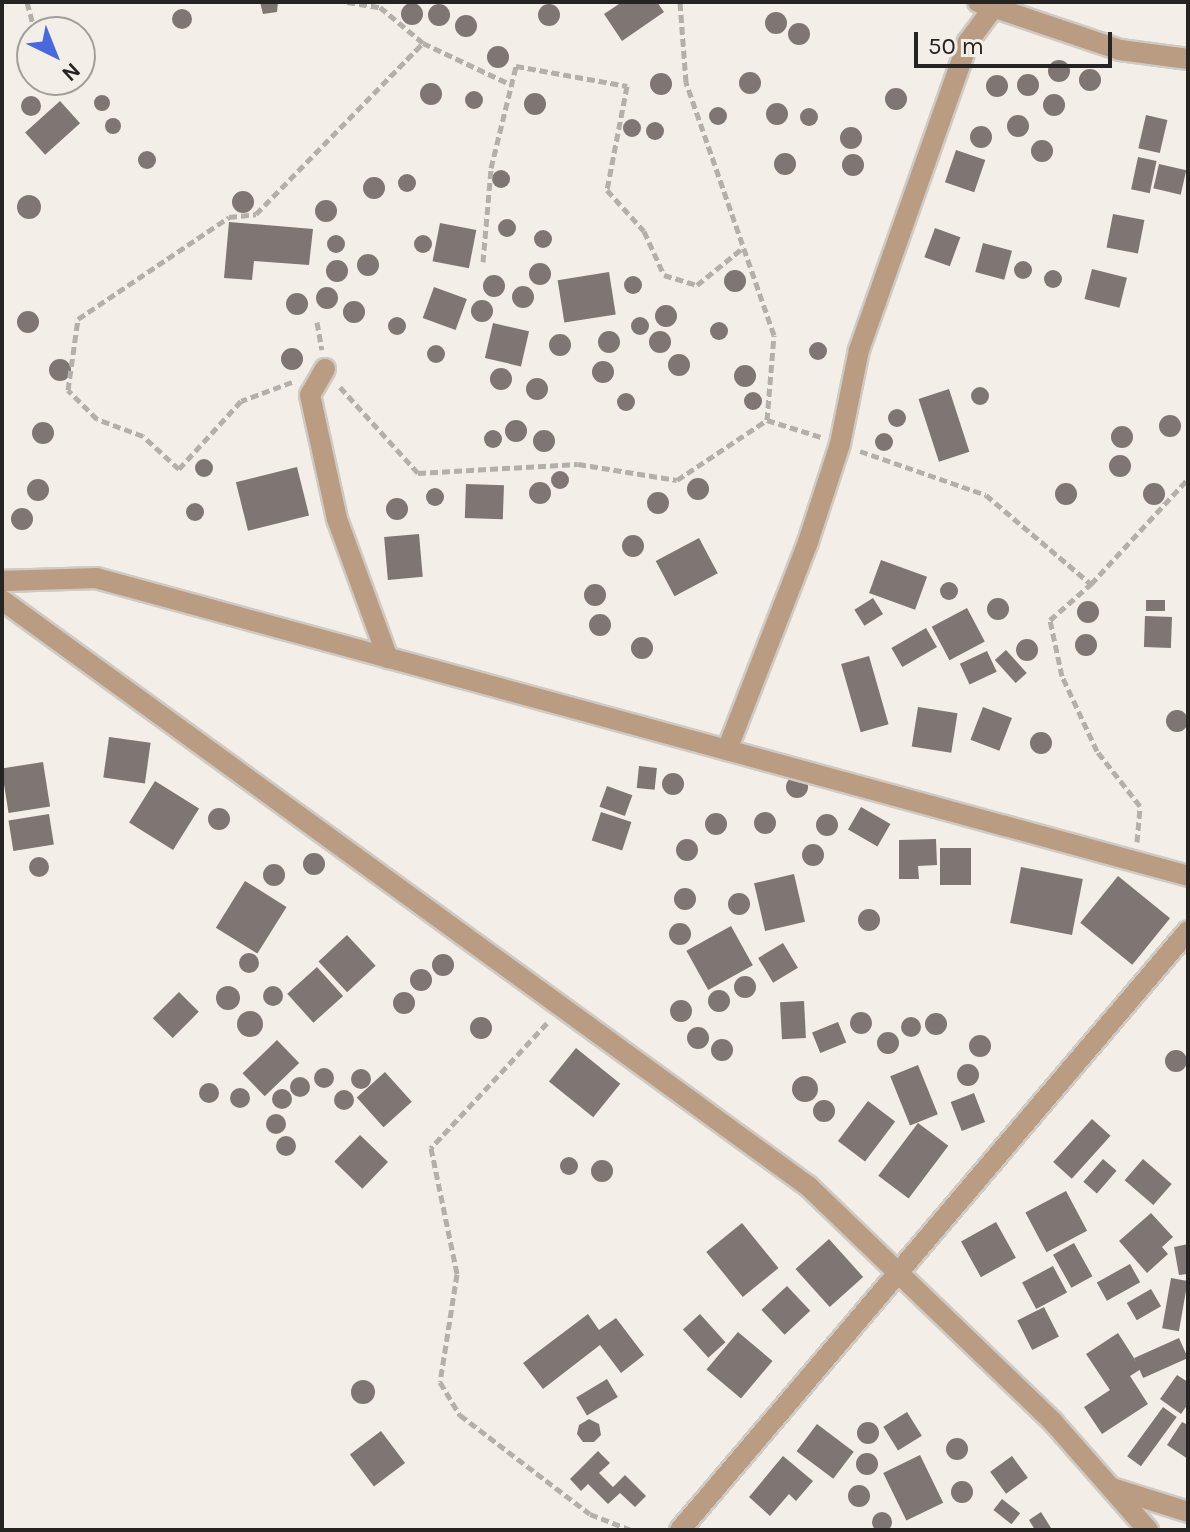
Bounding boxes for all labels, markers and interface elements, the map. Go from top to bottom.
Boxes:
north arrow [16,16,96,96]
scale bar [918,16,1116,66]
text: 50 m [928,32,984,60]
text: N [56,57,86,87]

